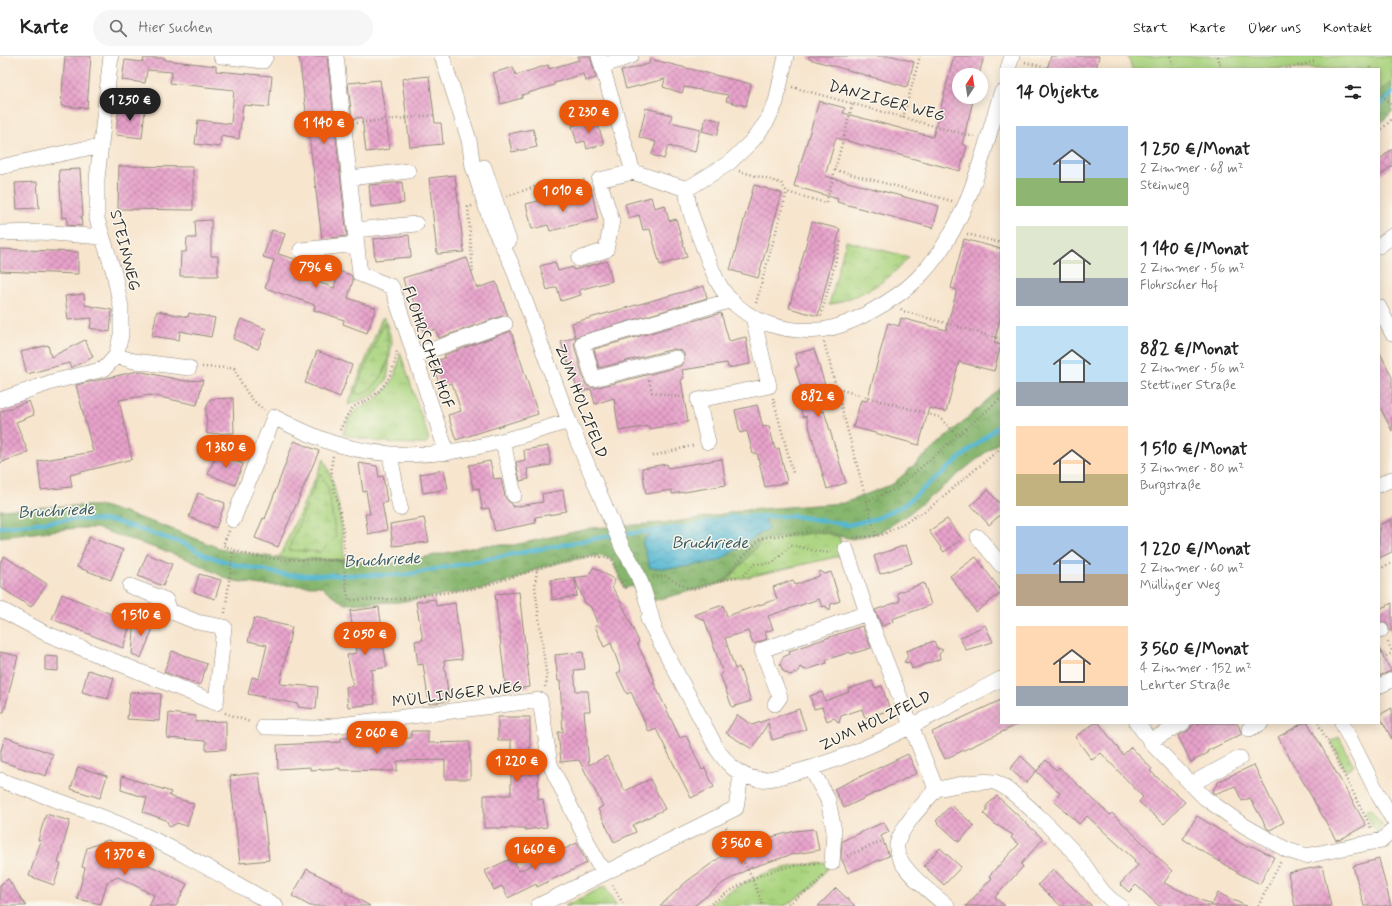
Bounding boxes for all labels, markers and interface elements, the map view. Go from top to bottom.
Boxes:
search box [93,10,373,46]
text: Karte [20,15,69,40]
icon: search [107,17,129,39]
text: Hier suchen [139,18,213,38]
text: Start [1133,19,1168,37]
text: Karte [1190,19,1225,37]
text: Über uns [1247,19,1301,37]
text: Kontakt [1323,19,1372,37]
north arrow [952,68,988,104]
map controls [952,68,988,104]
street label: DANZIGER WEG [826,76,947,127]
text: 14 Objekte [1016,81,1099,103]
icon: filters [1342,81,1364,103]
pin: 1 250 € [93,88,167,122]
text: 1 250 € [109,92,151,109]
pin: 2 230 € [552,100,626,134]
text: 2 230 € [568,104,610,121]
pin: 1 140 € [287,111,361,145]
text: 1 140 € [303,115,345,132]
text: 1 250 €/Monat [1140,138,1250,160]
icon: home [1048,142,1096,190]
text: 2 Zimmer · 68 m² [1140,160,1244,177]
text: Steinweg [1140,177,1189,194]
pin: 1 010 € [526,179,600,213]
text: 1 010 € [542,183,584,200]
street label: STEINWEG [104,208,145,293]
text: 1 140 €/Monat [1140,238,1249,260]
icon: home [1048,242,1096,290]
pin: 796 € [288,255,344,289]
text: 796 € [299,259,333,276]
text: 2 Zimmer · 56 m² [1140,260,1245,277]
text: Flohrscher Hof [1140,277,1218,294]
street label: FLOHRSCHER HOF [397,283,458,412]
text: 882 €/Monat [1140,338,1239,360]
street label: ZUM HOLZFELD [549,341,612,462]
icon: home [1048,342,1096,390]
text: 2 Zimmer · 56 m² [1140,360,1245,377]
text: Stettiner Straße [1140,377,1236,394]
pin: 882 € [790,384,846,418]
text: 882 € [801,388,835,405]
pin: 1 380 € [189,435,263,469]
text: 1 510 €/Monat [1140,438,1247,460]
text: 1 380 € [205,439,247,456]
icon: home [1048,442,1096,490]
text: 3 Zimmer · 80 m² [1140,460,1244,477]
text: Burgstraße [1140,477,1201,494]
water label: Bruchriede [17,498,96,524]
water label: Bruchriede [672,532,749,554]
text: 1 220 €/Monat [1140,538,1251,560]
icon: home [1048,542,1096,590]
water label: Bruchriede [343,547,422,573]
text: 2 Zimmer · 60 m² [1140,560,1244,577]
text: Müllinger Weg [1140,577,1220,594]
pin: 1 510 € [104,603,178,637]
text: 1 510 € [121,607,161,624]
pin: 2 050 € [328,622,402,656]
text: 2 050 € [343,626,387,643]
text: 3 560 €/Monat [1140,638,1249,660]
icon: home [1048,642,1096,690]
text: 4 Zimmer · 152 m² [1140,660,1252,677]
street label: MÜLLINGER WEG [391,676,524,713]
text: Lehrter Straße [1140,677,1230,694]
street label: ZUM HOLZFELD [816,686,935,756]
pin: 2 060 € [340,721,414,755]
text: 2 060 € [356,725,398,742]
pin: 1 220 € [480,749,554,783]
text: 1 220 € [495,753,539,770]
pin: 3 560 € [705,831,779,865]
text: 3 560 € [721,835,763,852]
pin: 1 660 € [498,837,572,871]
text: 1 660 € [514,841,556,858]
pin: 1 370 € [88,842,162,876]
text: 1 370 € [104,846,146,863]

